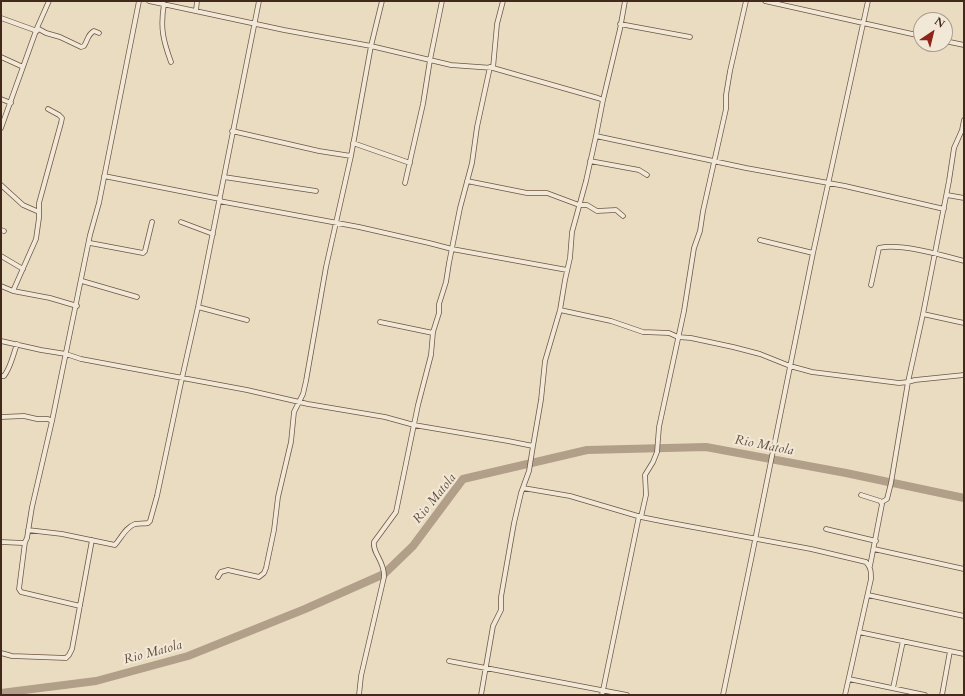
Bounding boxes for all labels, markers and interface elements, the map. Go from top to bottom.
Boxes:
north arrow [913,12,953,52]
text: N [931,14,948,31]
water label: Rio Matola [733,433,795,459]
water label: Rio Matola [410,471,460,527]
water label: Rio Matola [122,638,184,668]

